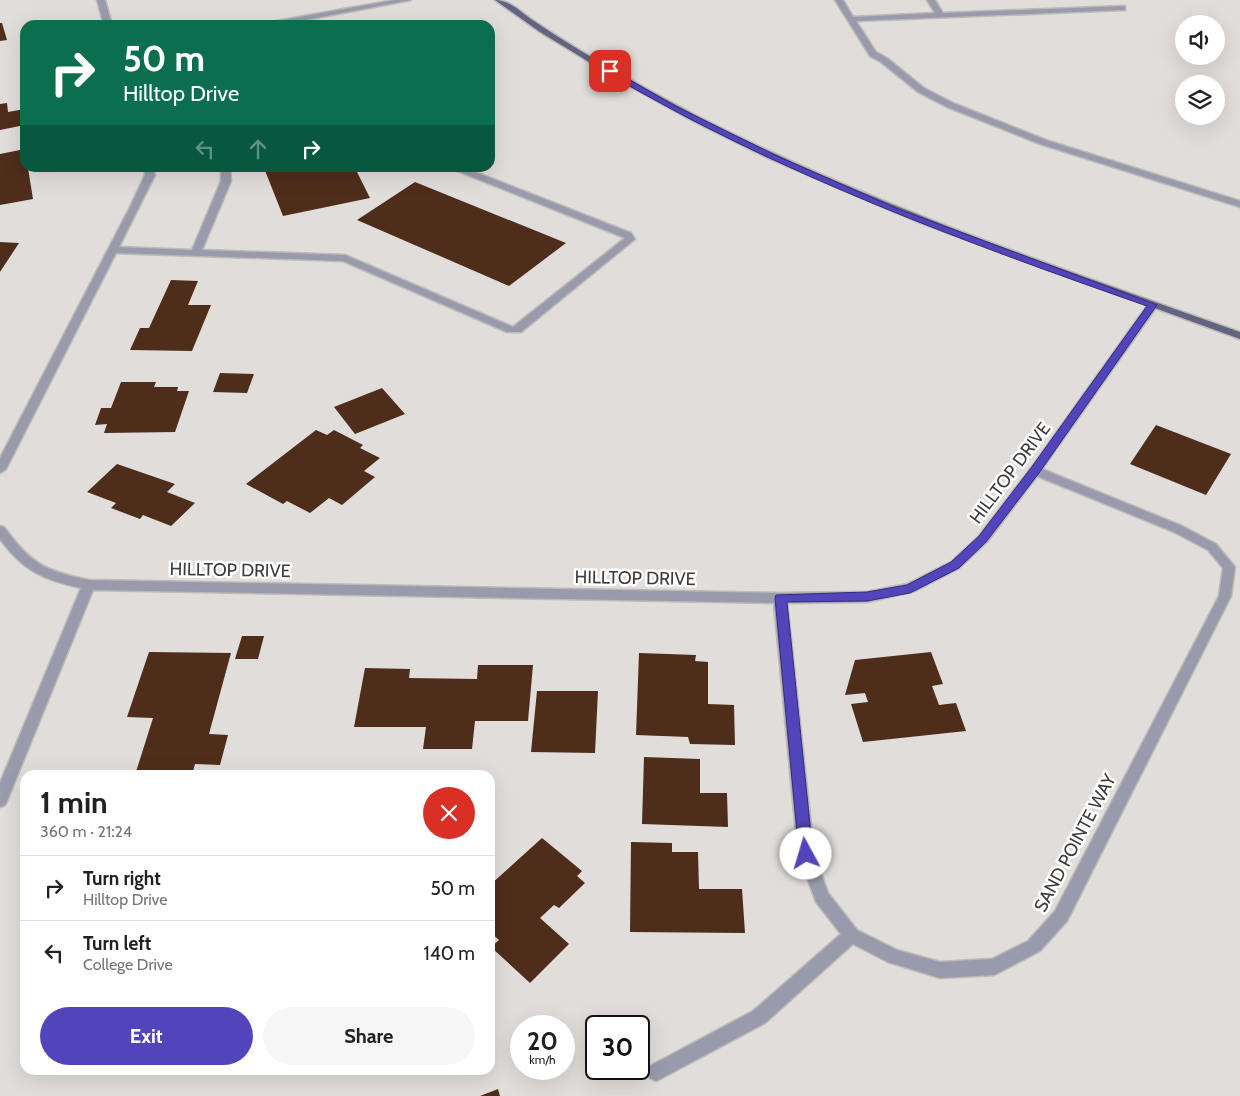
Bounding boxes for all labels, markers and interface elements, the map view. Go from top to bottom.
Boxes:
map controls [1175,15,1225,125]
button: sound [1175,15,1225,65]
text: 50 m [123,37,205,80]
icon: right [40,40,105,105]
pin [589,50,631,92]
icon: arrive [596,57,624,85]
button: layers [1175,75,1225,125]
text: Hilltop Drive [123,80,239,107]
icon: left [191,135,219,163]
icon: ahead [244,135,272,163]
icon: right [297,135,325,163]
street label: HILLTOP DRIVE [965,418,1055,528]
street label: HILLTOP DRIVE [169,558,291,582]
street label: HILLTOP DRIVE [574,566,696,590]
street label: SAND POINTE WAY [1029,770,1121,916]
text: 1 min [40,784,108,821]
button: close [423,787,475,839]
text: 360 m · 21:24 [40,822,132,841]
position arrow [779,827,831,879]
text: Turn right [83,867,161,890]
icon: right [40,874,68,902]
text: 50 m [431,877,475,900]
text: Hilltop Drive [83,890,168,909]
text: Turn left [83,932,151,955]
icon: left [40,939,68,967]
text: 140 m [424,942,475,965]
text: College Drive [83,955,173,974]
button: Exit [40,1007,253,1065]
button: Share [263,1007,475,1065]
speed limit sign: 30 [585,1015,650,1080]
text: 20 [527,1026,558,1056]
text: km/h [529,1052,556,1067]

